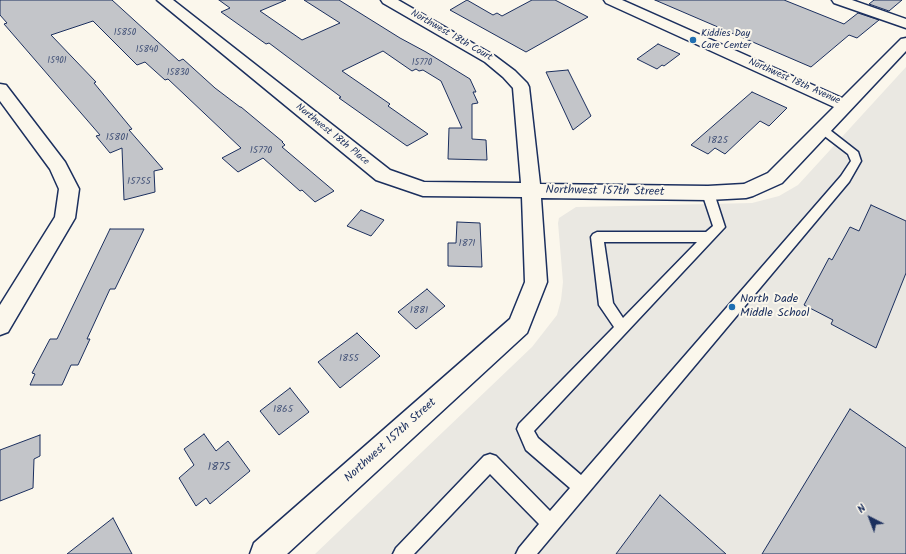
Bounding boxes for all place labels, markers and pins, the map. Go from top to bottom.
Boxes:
place label: Kiddies Day Care Center [701,28,751,52]
marker: Kiddies Day Care Center [688,35,698,45]
place label: North Dade Middle School [740,293,809,321]
marker: North Dade Middle School [727,302,737,312]

